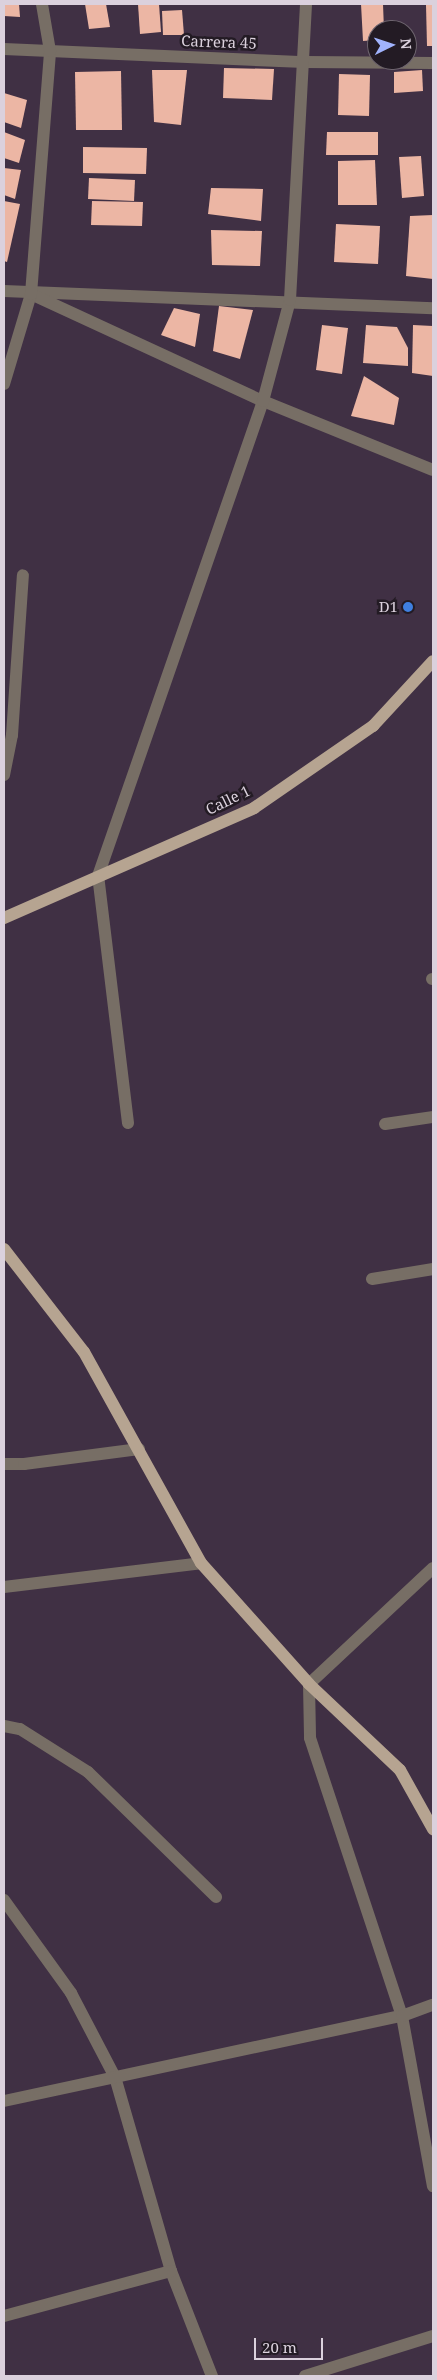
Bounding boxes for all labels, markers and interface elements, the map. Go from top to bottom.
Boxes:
north arrow [367,20,417,70]
street label: Carrera 45 [181,32,257,52]
text: N [397,38,416,50]
place label: D1 [379,598,398,616]
marker: D1 [402,601,414,613]
street label: Calle 1 [203,782,253,818]
scale bar [257,2328,326,2360]
text: 20 m [262,2337,297,2357]

